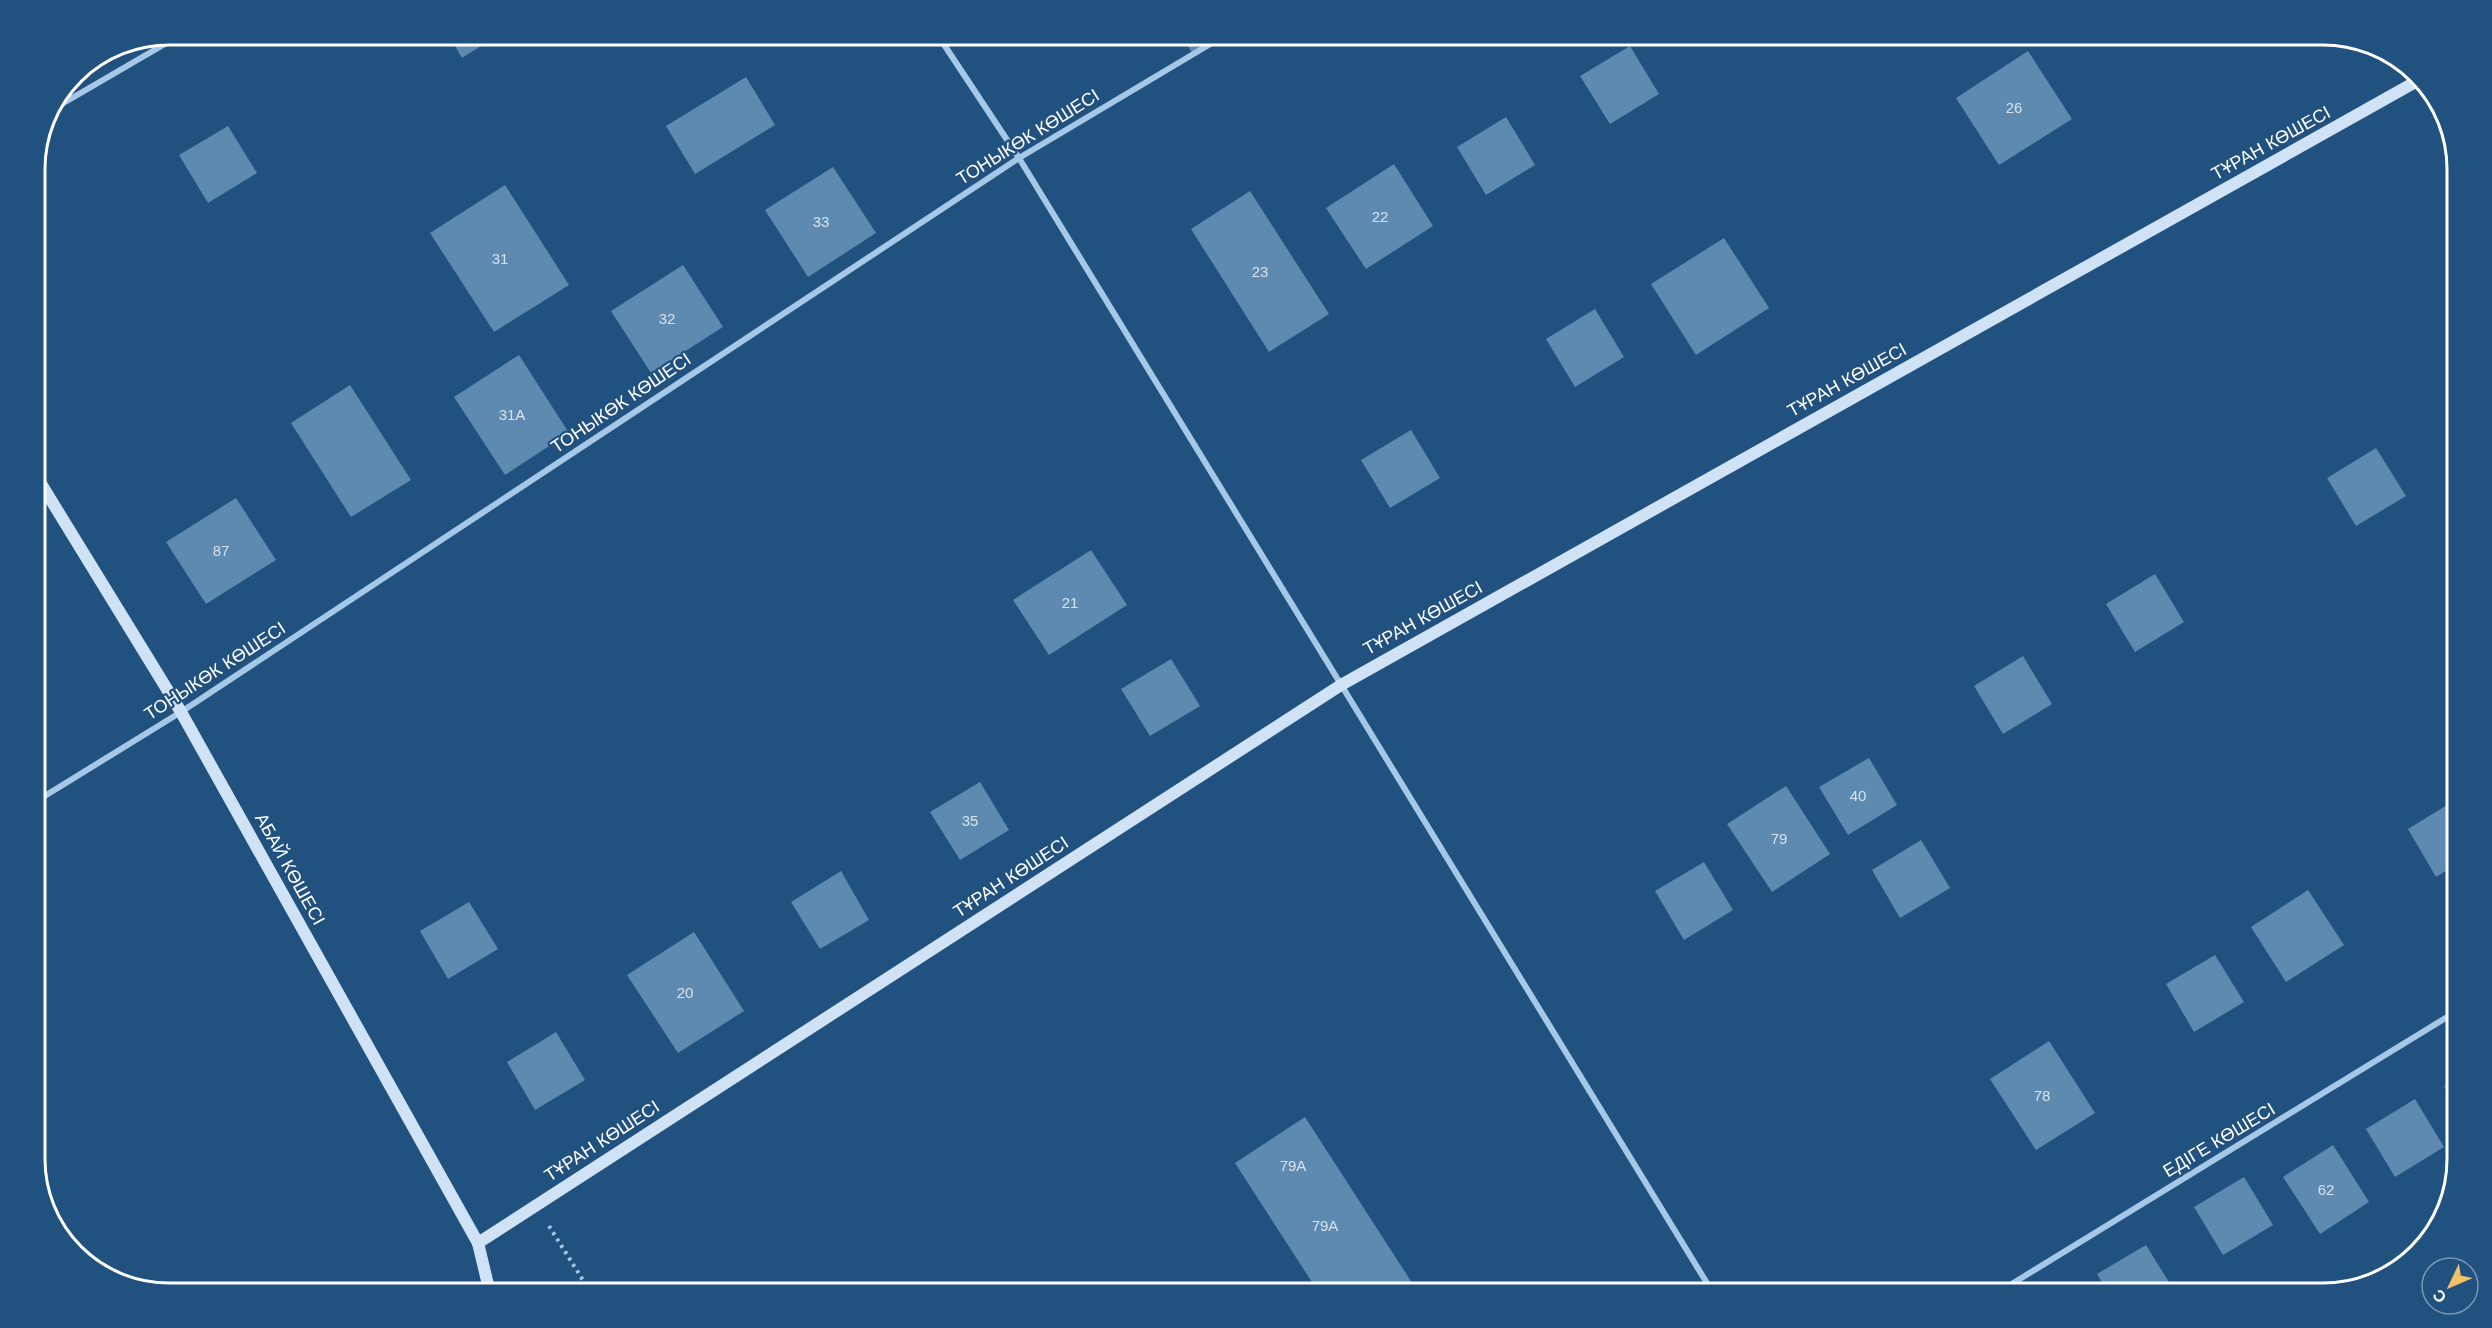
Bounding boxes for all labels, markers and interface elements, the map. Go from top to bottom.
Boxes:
street label: ТОНЫКӨК КӨШЕСІ [953,85,1103,189]
house number: 26 [2006,99,2022,116]
street label: ТҰРАН КӨШЕСІ [2208,102,2334,184]
house number: 22 [1372,208,1388,225]
house number: 33 [813,213,829,230]
house number: 31 [492,250,508,267]
house number: 23 [1252,263,1268,280]
house number: 32 [659,310,675,327]
street label: ТҰРАН КӨШЕСІ [1784,339,1910,421]
street label: ТОНЫКӨК КӨШЕСІ [547,349,695,457]
house number: 31А [499,406,525,423]
house number: 87 [213,542,229,559]
street label: ТҰРАН КӨШЕСІ [1360,577,1486,659]
house number: 21 [1062,594,1078,611]
street label: ТОНЫКӨК КӨШЕСІ [141,618,289,724]
house number: 40 [1850,787,1866,804]
street label: АБАЙ КӨШЕСІ [251,809,330,928]
house number: 35 [962,812,978,829]
house number: 79 [1771,830,1787,847]
street label: ТҰРАН КӨШЕСІ [950,832,1072,922]
house number: 20 [677,984,693,1001]
house number: 78 [2034,1087,2050,1104]
street label: ТҰРАН КӨШЕСІ [541,1096,663,1186]
street label: ЕДІГЕ КӨШЕСІ [2159,1099,2279,1181]
house number: 79А [1280,1157,1306,1174]
house number: 62 [2318,1181,2334,1198]
house number: 79А [1312,1217,1338,1234]
north arrow [2420,1256,2480,1316]
text: С [2429,1286,2450,1306]

